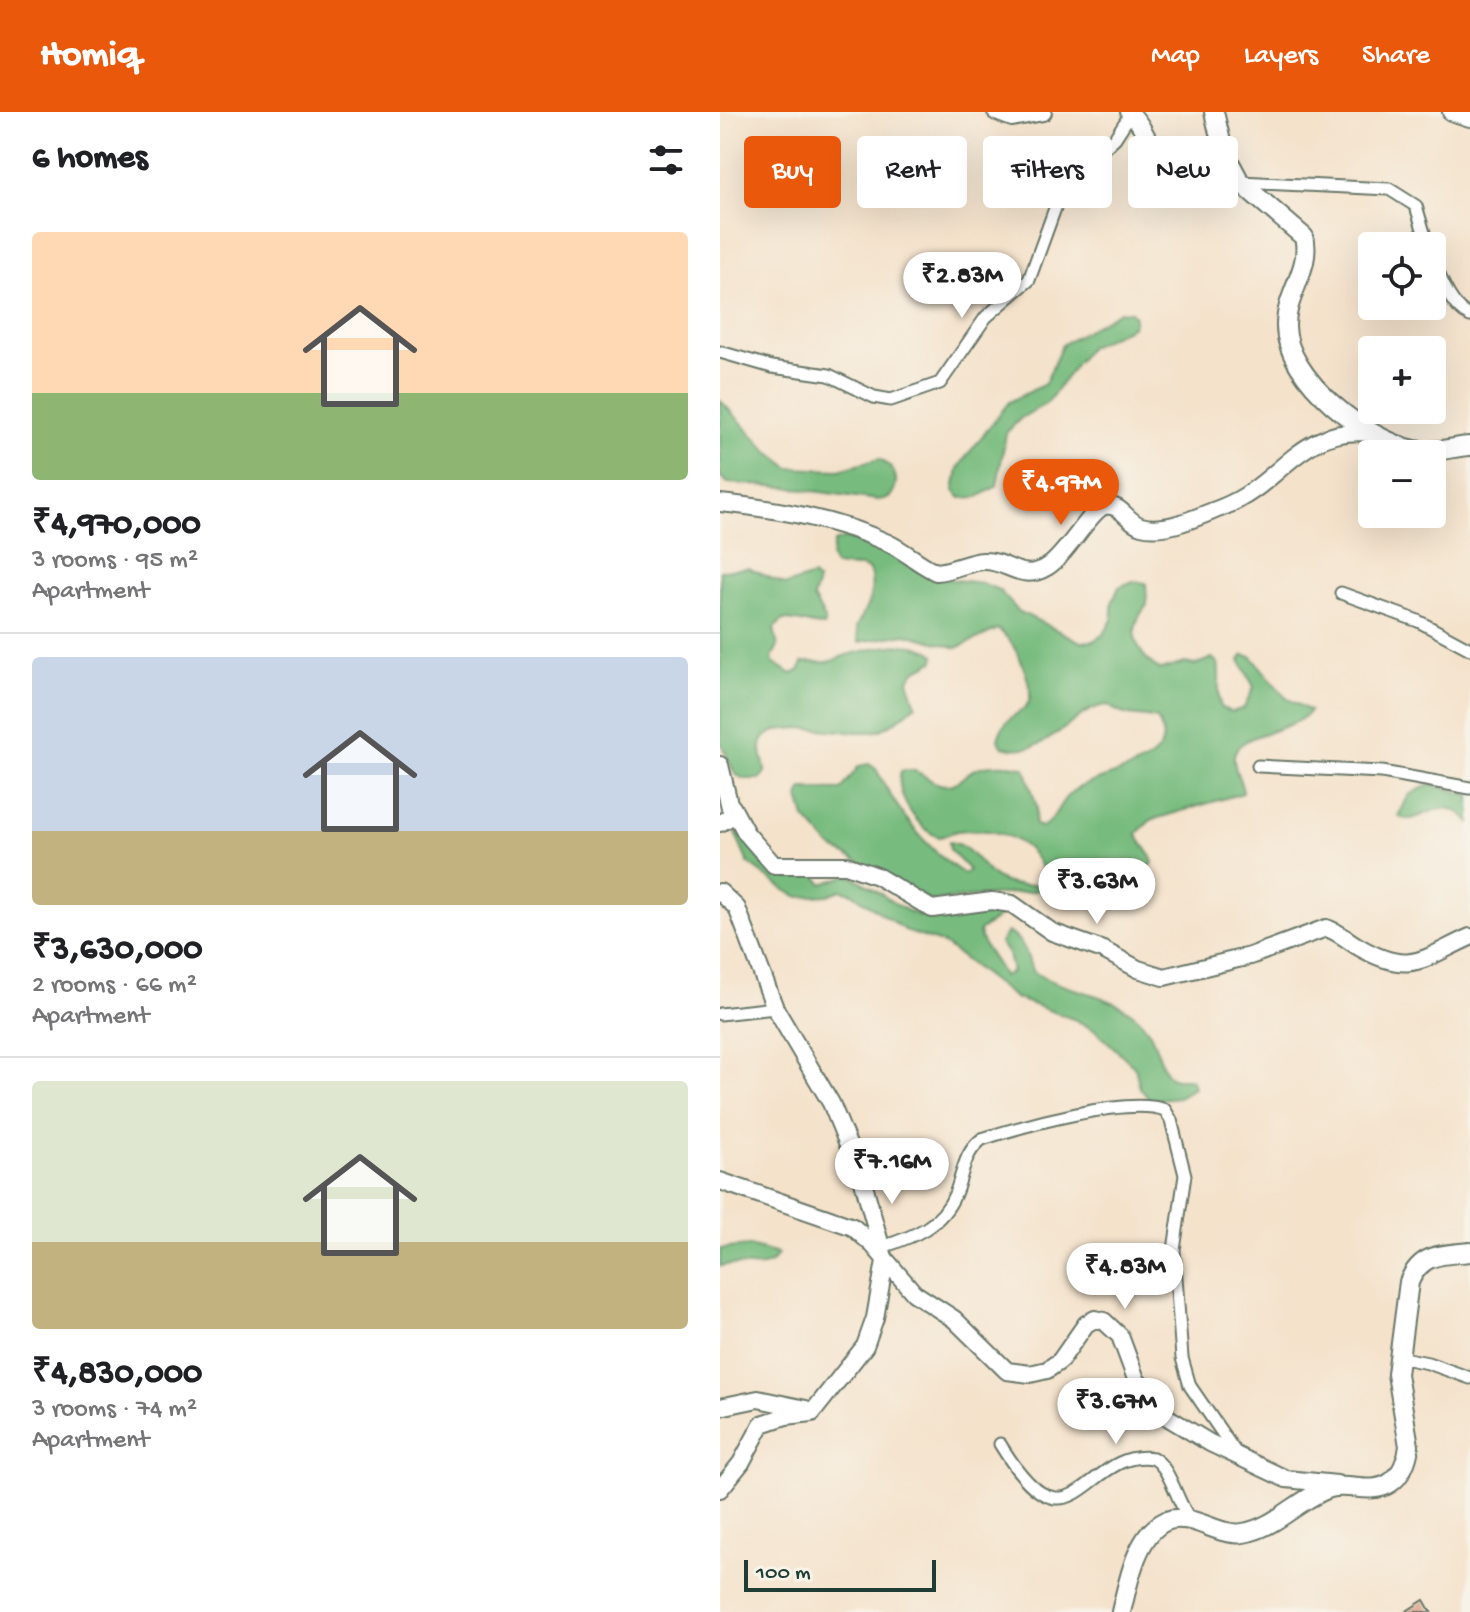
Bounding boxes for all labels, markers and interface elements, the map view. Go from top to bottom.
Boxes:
text: Homiq [40,34,139,78]
text: Map [1151,40,1200,73]
text: Layers [1244,40,1318,73]
text: Share [1362,40,1430,73]
chip: Buy [744,136,841,208]
chip: Rent [857,136,967,208]
chip: Filters [983,136,1112,208]
chip: New [1128,136,1238,208]
icon: filters [644,138,688,182]
text: 6 homes [32,140,147,180]
map controls [1358,232,1446,528]
button: locate [1358,232,1446,320]
pin: ₹2.83M [897,252,1027,320]
text: ₹2.83M [921,262,1003,293]
icon: home [288,284,432,428]
button: + [1358,336,1446,424]
button: − [1358,440,1446,528]
pin: ₹4.97M [996,459,1126,527]
text: ₹4.97M [1021,469,1101,500]
text: ₹4,970,000 [32,506,201,546]
text: 3 rooms · 95 m² [32,546,198,577]
text: Apartment [32,577,149,608]
icon: home [288,709,432,853]
pin: ₹3.63M [1032,858,1162,926]
text: ₹3.63M [1056,868,1138,899]
text: ₹3,630,000 [32,931,203,971]
text: 2 rooms · 66 m² [32,971,197,1002]
text: Apartment [32,1002,149,1033]
icon: home [288,1133,432,1277]
pin: ₹7.16M [827,1138,957,1206]
text: ₹7.16M [853,1148,931,1179]
pin: ₹4.83M [1060,1243,1190,1311]
text: ₹4.83M [1084,1253,1166,1284]
text: ₹4,830,000 [32,1355,202,1395]
pin: ₹3.67M [1051,1378,1181,1446]
text: ₹3.67M [1075,1388,1157,1419]
text: 3 rooms · 74 m² [32,1395,197,1426]
text: Apartment [32,1426,149,1457]
scale bar [744,1556,936,1592]
text: 100 m [756,1561,811,1587]

